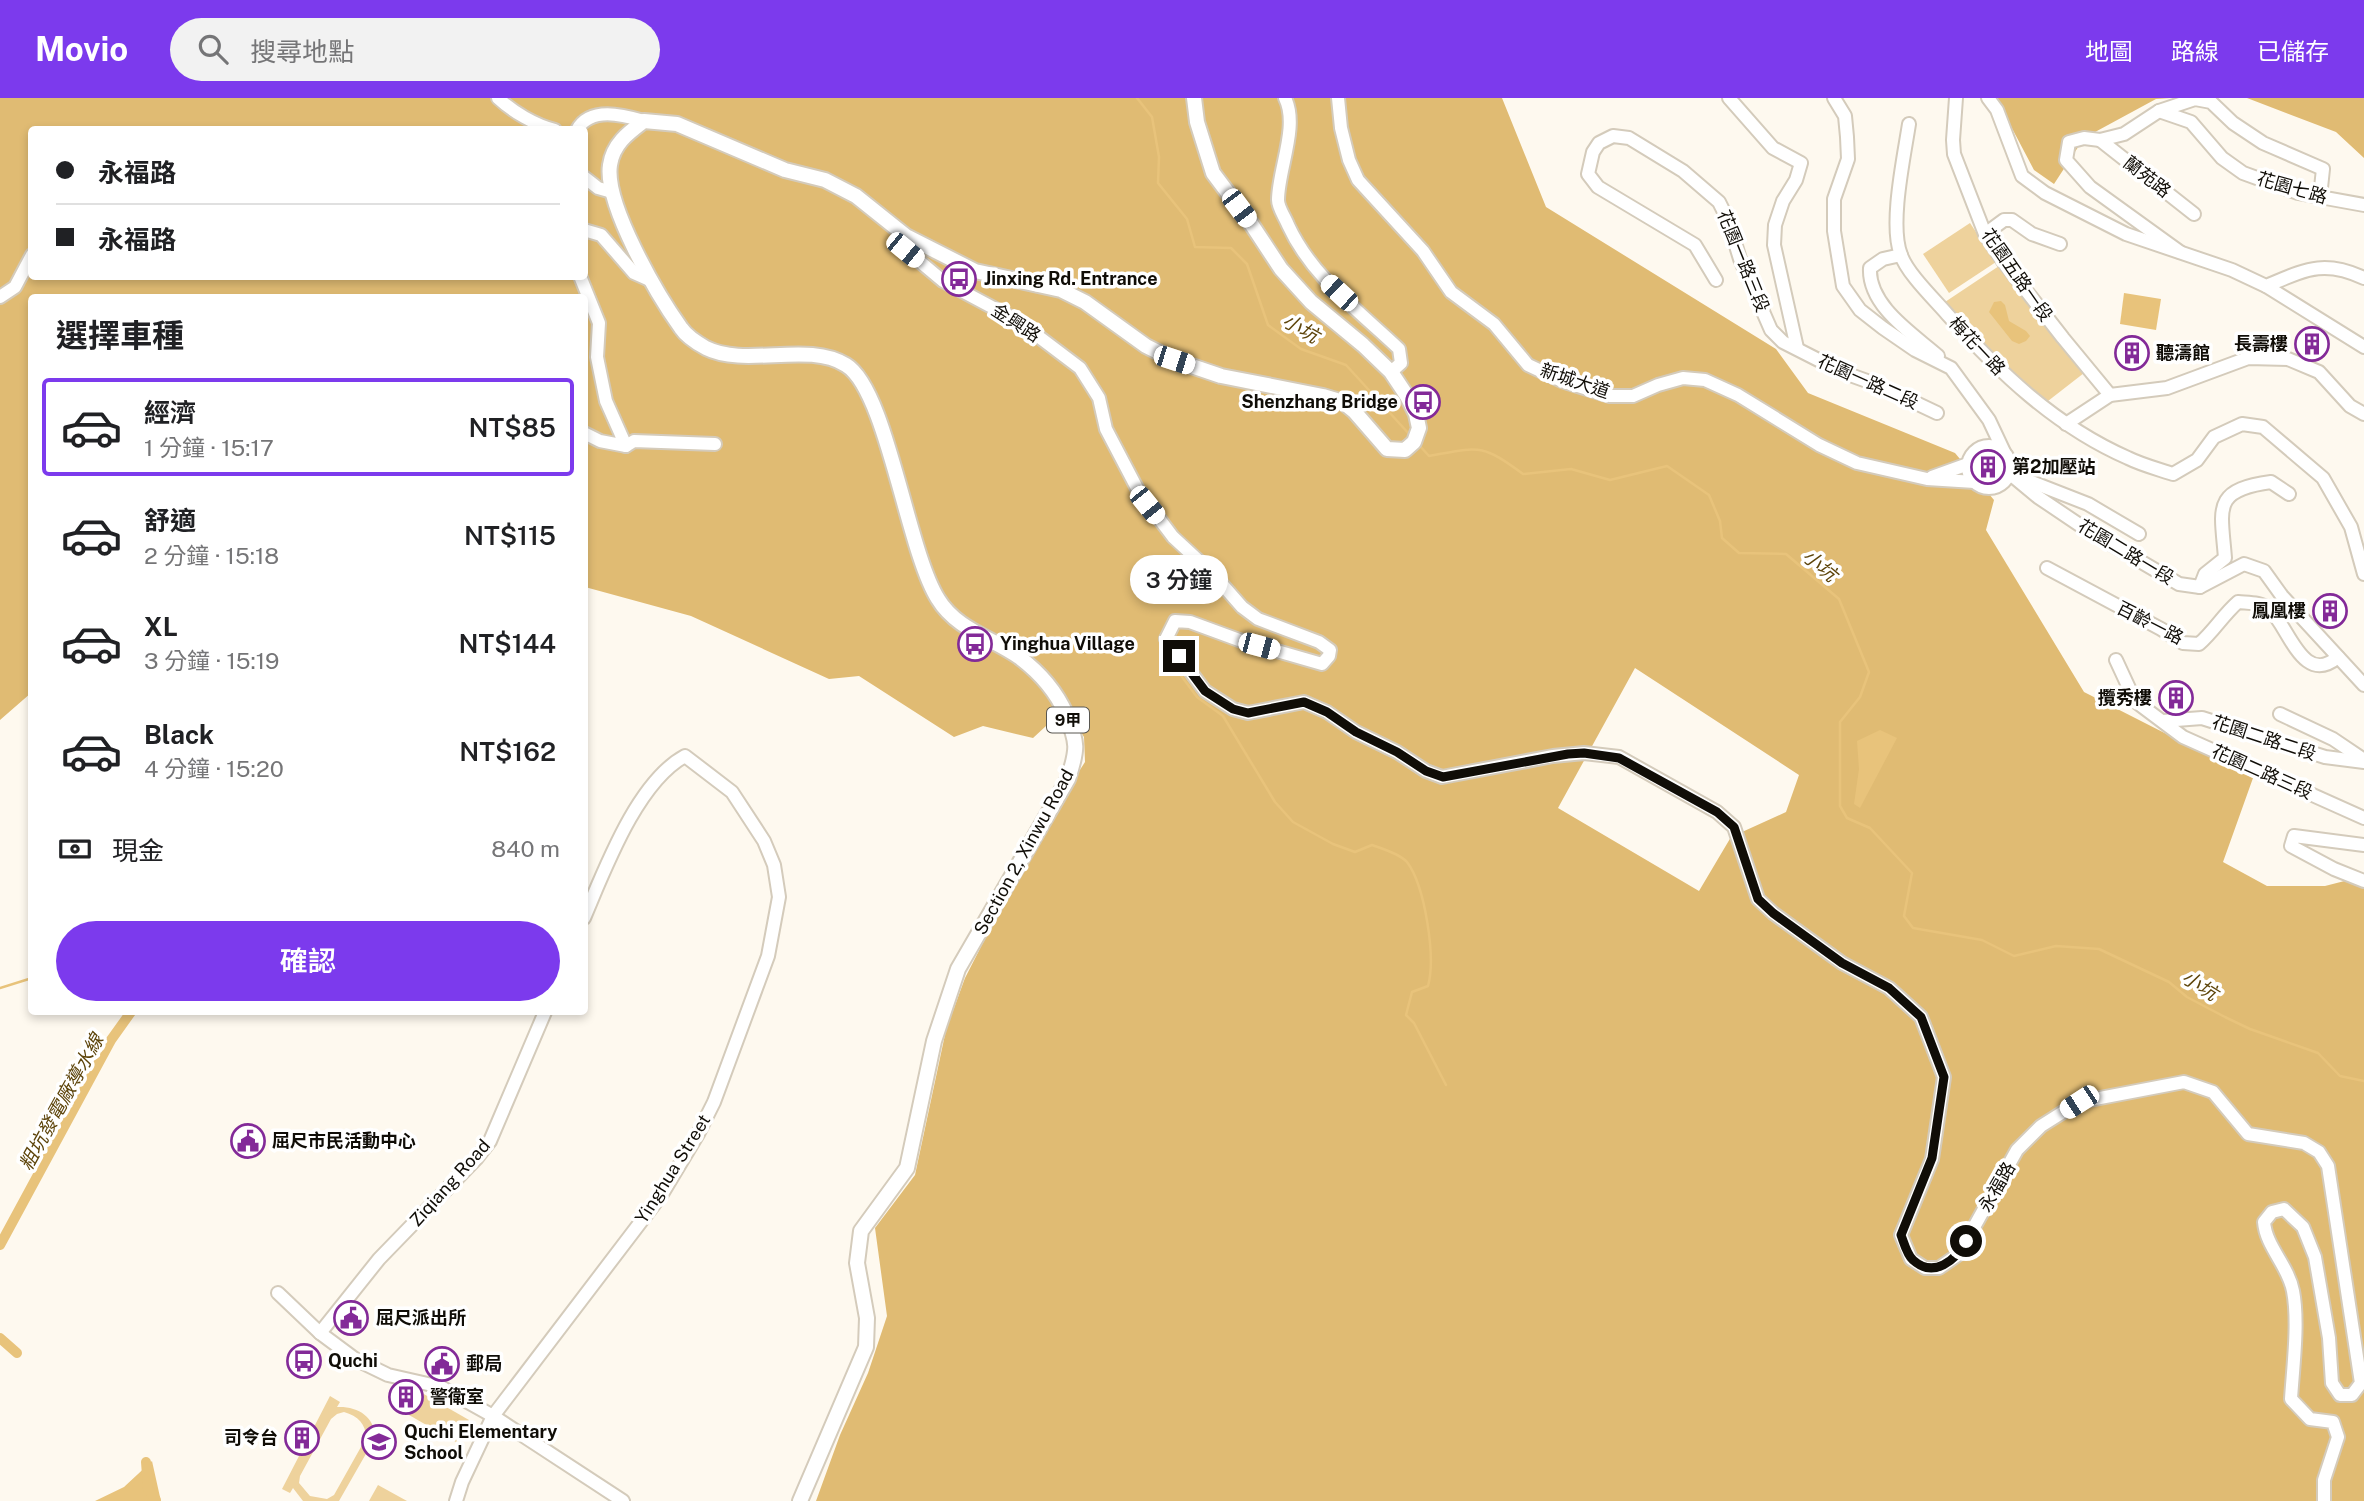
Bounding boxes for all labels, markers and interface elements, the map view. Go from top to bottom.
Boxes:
search box [170,18,660,81]
text: Movio [35,30,128,68]
icon: search [194,30,232,68]
text: 搜尋地點 [250,36,354,67]
text: 地圖 [2085,37,2133,65]
text: 路線 [2171,37,2219,65]
text: 已儲存 [2257,37,2329,65]
street label: 蘭苑路 [2120,152,2175,202]
text: 永福路 [98,157,176,188]
street label: 花園七路 [2255,168,2330,208]
car [1218,185,1261,231]
street label: 花園一路三段 [1713,207,1773,315]
text: 永福路 [98,224,176,255]
street label: 花園五路一段 [1978,224,2057,325]
car [883,229,928,271]
bus stop icon: Jinxing Rd. Entrance [940,260,978,298]
place label: Jinxing Rd. Entrance [984,268,1158,289]
car [1317,271,1362,315]
street label: 金興路 [988,299,1045,346]
water label: 小坑 [1279,309,1326,349]
street label: 梅花一路 [1945,312,2010,379]
text: 選擇車種 [56,317,184,354]
building icon: 長壽樓 [2293,325,2331,363]
place label: 長壽樓 [2234,333,2288,354]
building icon: 聽濤館 [2113,334,2151,372]
place label: 聽濤館 [2156,342,2210,363]
car [1151,344,1198,376]
street label: 花園一路二段 [1815,350,1922,413]
street label: 新城大道 [1538,359,1613,402]
bus stop icon: Shenzhang Bridge [1404,383,1442,421]
place label: Shenzhang Bridge [1241,391,1398,412]
icon: car [60,396,123,459]
text: 經濟 [144,397,196,428]
text: NT$85 [468,412,556,443]
text: 1 分鐘 · 15:17 [144,434,274,461]
building icon: 第2加壓站 [1969,448,2007,486]
place label: 第2加壓站 [2012,456,2095,477]
car [1126,482,1169,528]
icon: car [60,504,123,567]
text: 舒適 [144,505,196,536]
street label: 花園二路一段 [2075,515,2178,588]
text: NT$115 [464,520,556,551]
text: 2 分鐘 · 15:18 [144,542,279,569]
water label: 小坑 [1798,544,1844,588]
callout: 3 分鐘 [1130,554,1228,603]
text: 3 分鐘 [1146,566,1212,593]
building icon: 鳳凰樓 [2311,592,2349,630]
street label: 百齡一路 [2113,597,2187,648]
place label: 鳳凰樓 [2252,600,2306,621]
text: XL [144,611,178,642]
icon: car [60,612,123,675]
bus stop icon: Yinghua Village [956,625,994,663]
text: NT$144 [458,628,556,659]
car [1236,630,1283,662]
place label: Yinghua Village [1000,633,1135,654]
route end [1163,640,1195,672]
text: 3 分鐘 · 15:19 [144,647,279,674]
building icon: 攬秀樓 [2157,679,2195,717]
place label: 攬秀樓 [2098,687,2152,708]
road number: 9甲 [1047,708,1089,733]
street label: 花園二路二段 [2210,711,2319,764]
text: Black [144,719,214,750]
icon: car [60,720,123,783]
text: NT$162 [459,736,556,767]
street label: 花園二路三段 [2209,740,2316,803]
text: 4 分鐘 · 15:20 [144,755,284,782]
street label: Section 2, Xinwu Road [969,765,1078,938]
icon: cash [56,830,94,868]
text: 現金 [112,835,164,866]
text: 840 m [491,835,560,862]
button: 確認 [56,921,560,1001]
water label: 小坑 [2178,966,2224,1006]
water label: 粗坑發電廠導水線 [15,1028,108,1174]
car [2056,1082,2103,1122]
street label: Yinghua Street [631,1110,714,1227]
public building icon: 屈尺市民活動中心 [229,1122,267,1160]
place label: 屈尺市民活動中心 [272,1130,416,1151]
street label: Ziqiang Road [405,1135,494,1230]
street label: 永福路 [1974,1158,2019,1215]
route start [1950,1225,1982,1257]
public building icon: 屈尺派出所 [332,1299,370,1337]
place label: 屈尺派出所 [376,1307,466,1328]
bus stop icon: Quchi [285,1342,323,1380]
public building icon: 郵局 [423,1345,461,1383]
place label: Quchi [328,1350,378,1371]
place label: 郵局 [466,1353,502,1374]
building icon: 警衛室 [387,1378,425,1416]
place label: 警衛室 [430,1386,484,1407]
building icon: 司令台 [283,1419,321,1457]
place label: Quchi Elementary School [404,1421,557,1463]
school or university icon: Quchi Elementary School [360,1423,398,1461]
place label: 司令台 [224,1427,278,1448]

